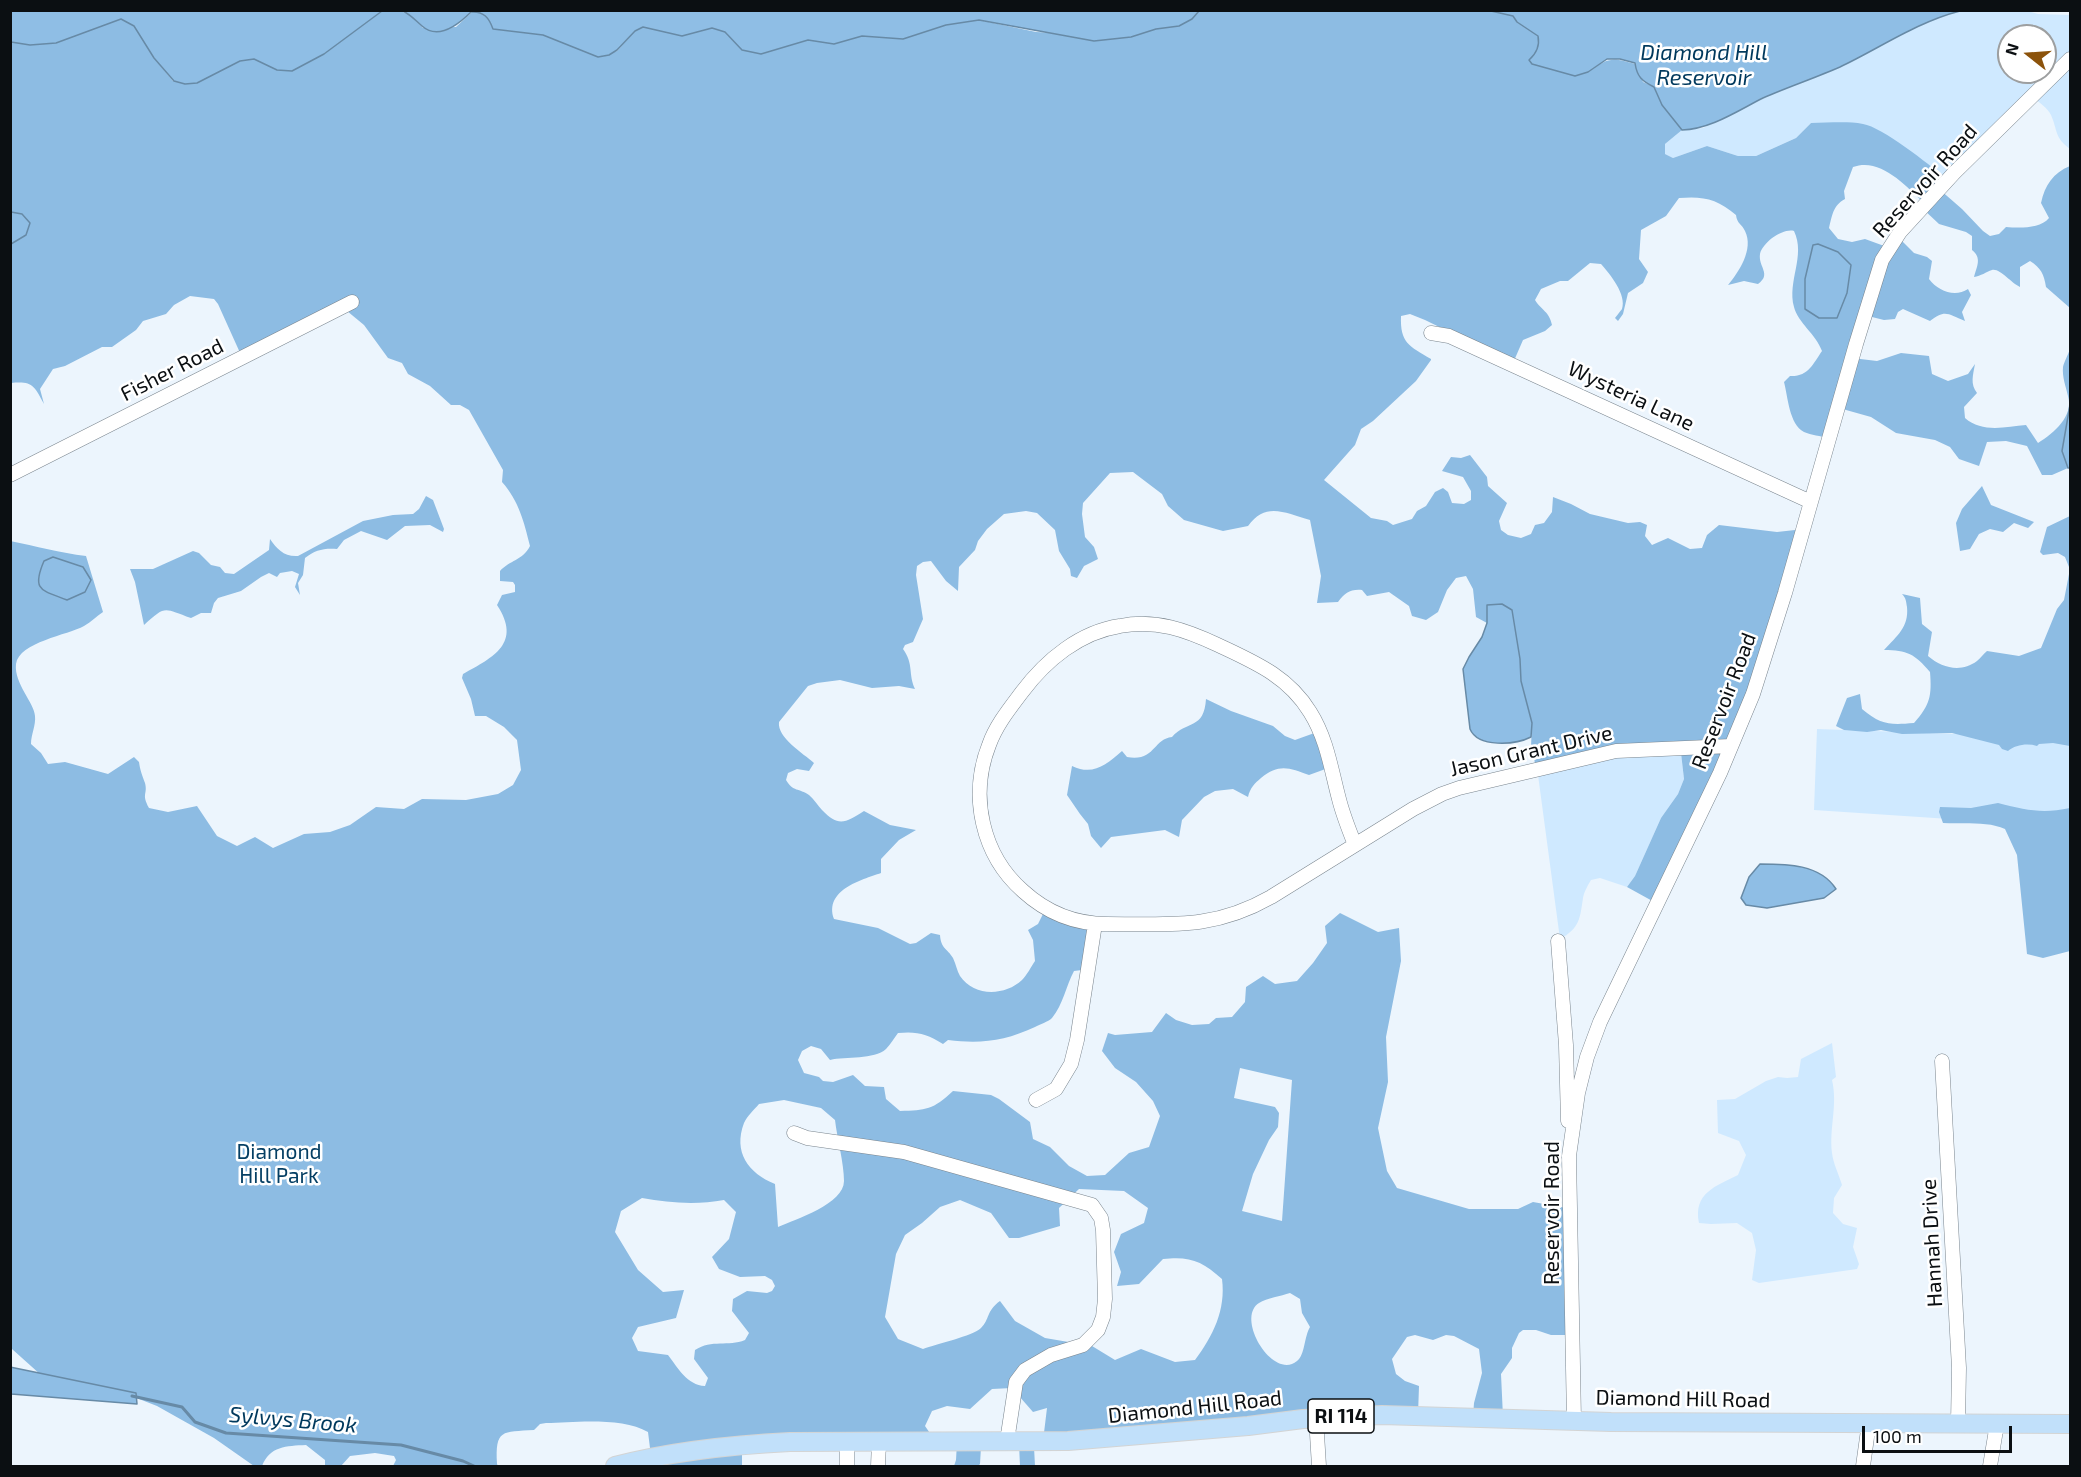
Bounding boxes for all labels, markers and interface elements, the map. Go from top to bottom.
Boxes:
north arrow [1997,24,2057,84]
water label: Diamond Hill Reservoir [1640,40,1768,92]
text: N [2000,41,2022,57]
street label: Reservoir Road [1867,119,1983,243]
street label: Fisher Road [116,333,228,407]
street label: Wysteria Lane [1564,356,1698,436]
street label: Reservoir Road [1686,629,1762,773]
street label: Jason Grant Drive [1447,720,1615,782]
park label: Diamond Hill Park [236,1139,322,1189]
street label: Reservoir Road [1539,1141,1565,1285]
street label: Hannah Drive [1916,1178,1948,1308]
street label: Diamond Hill Road [1107,1385,1283,1429]
street label: Diamond Hill Road [1595,1385,1771,1413]
road number: RI 114 [1308,1399,1374,1433]
water label: Sylvys Brook [228,1401,358,1439]
scale bar [1865,1414,2015,1452]
text: 100 m [1873,1425,1922,1447]

